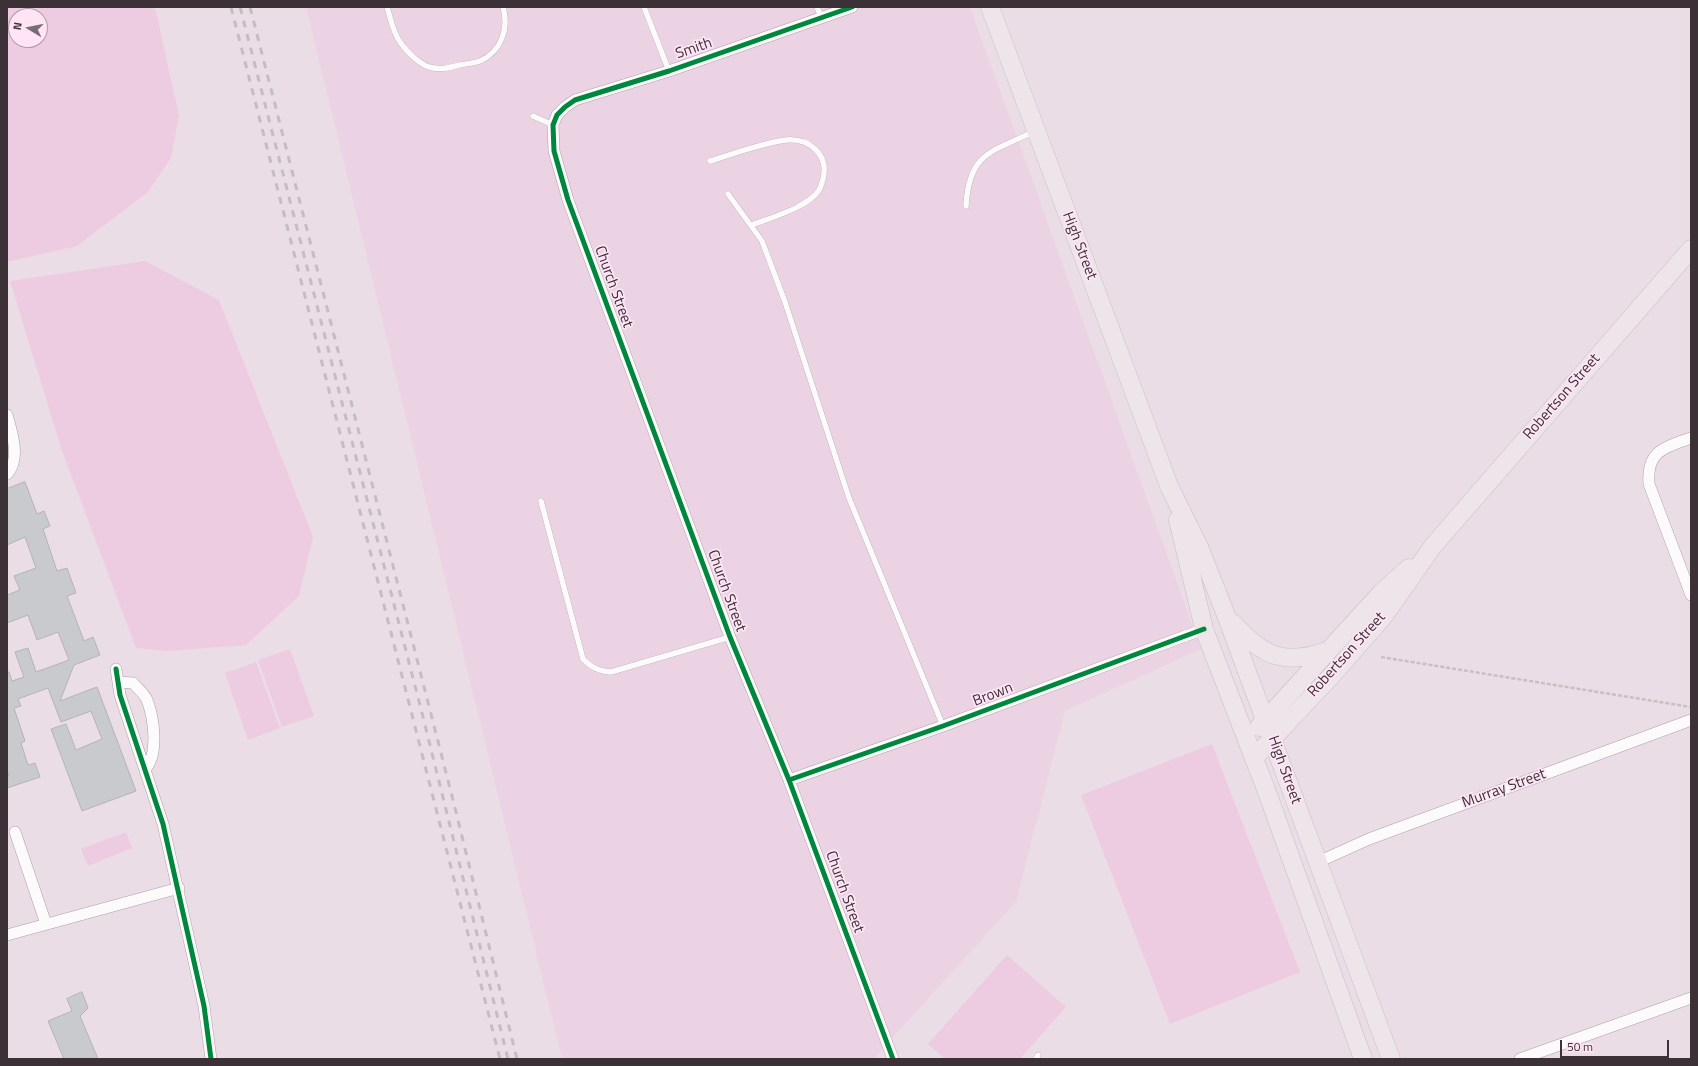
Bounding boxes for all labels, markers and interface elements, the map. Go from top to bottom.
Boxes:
north arrow [8,8,48,48]
text: N [9,21,26,31]
street label: Smith [673,34,715,64]
street label: High Street [1058,210,1100,282]
street label: Church Street [590,244,636,330]
street label: Robertson Street [1520,350,1604,444]
street label: Church Street [703,548,749,634]
street label: Robertson Street [1304,609,1390,701]
street label: Brown [970,679,1016,711]
street label: High Street [1263,733,1305,807]
street label: Murray Street [1460,766,1548,812]
street label: Church Street [821,849,867,935]
scale bar [1562,1032,1671,1058]
text: 50 m [1567,1037,1593,1056]

